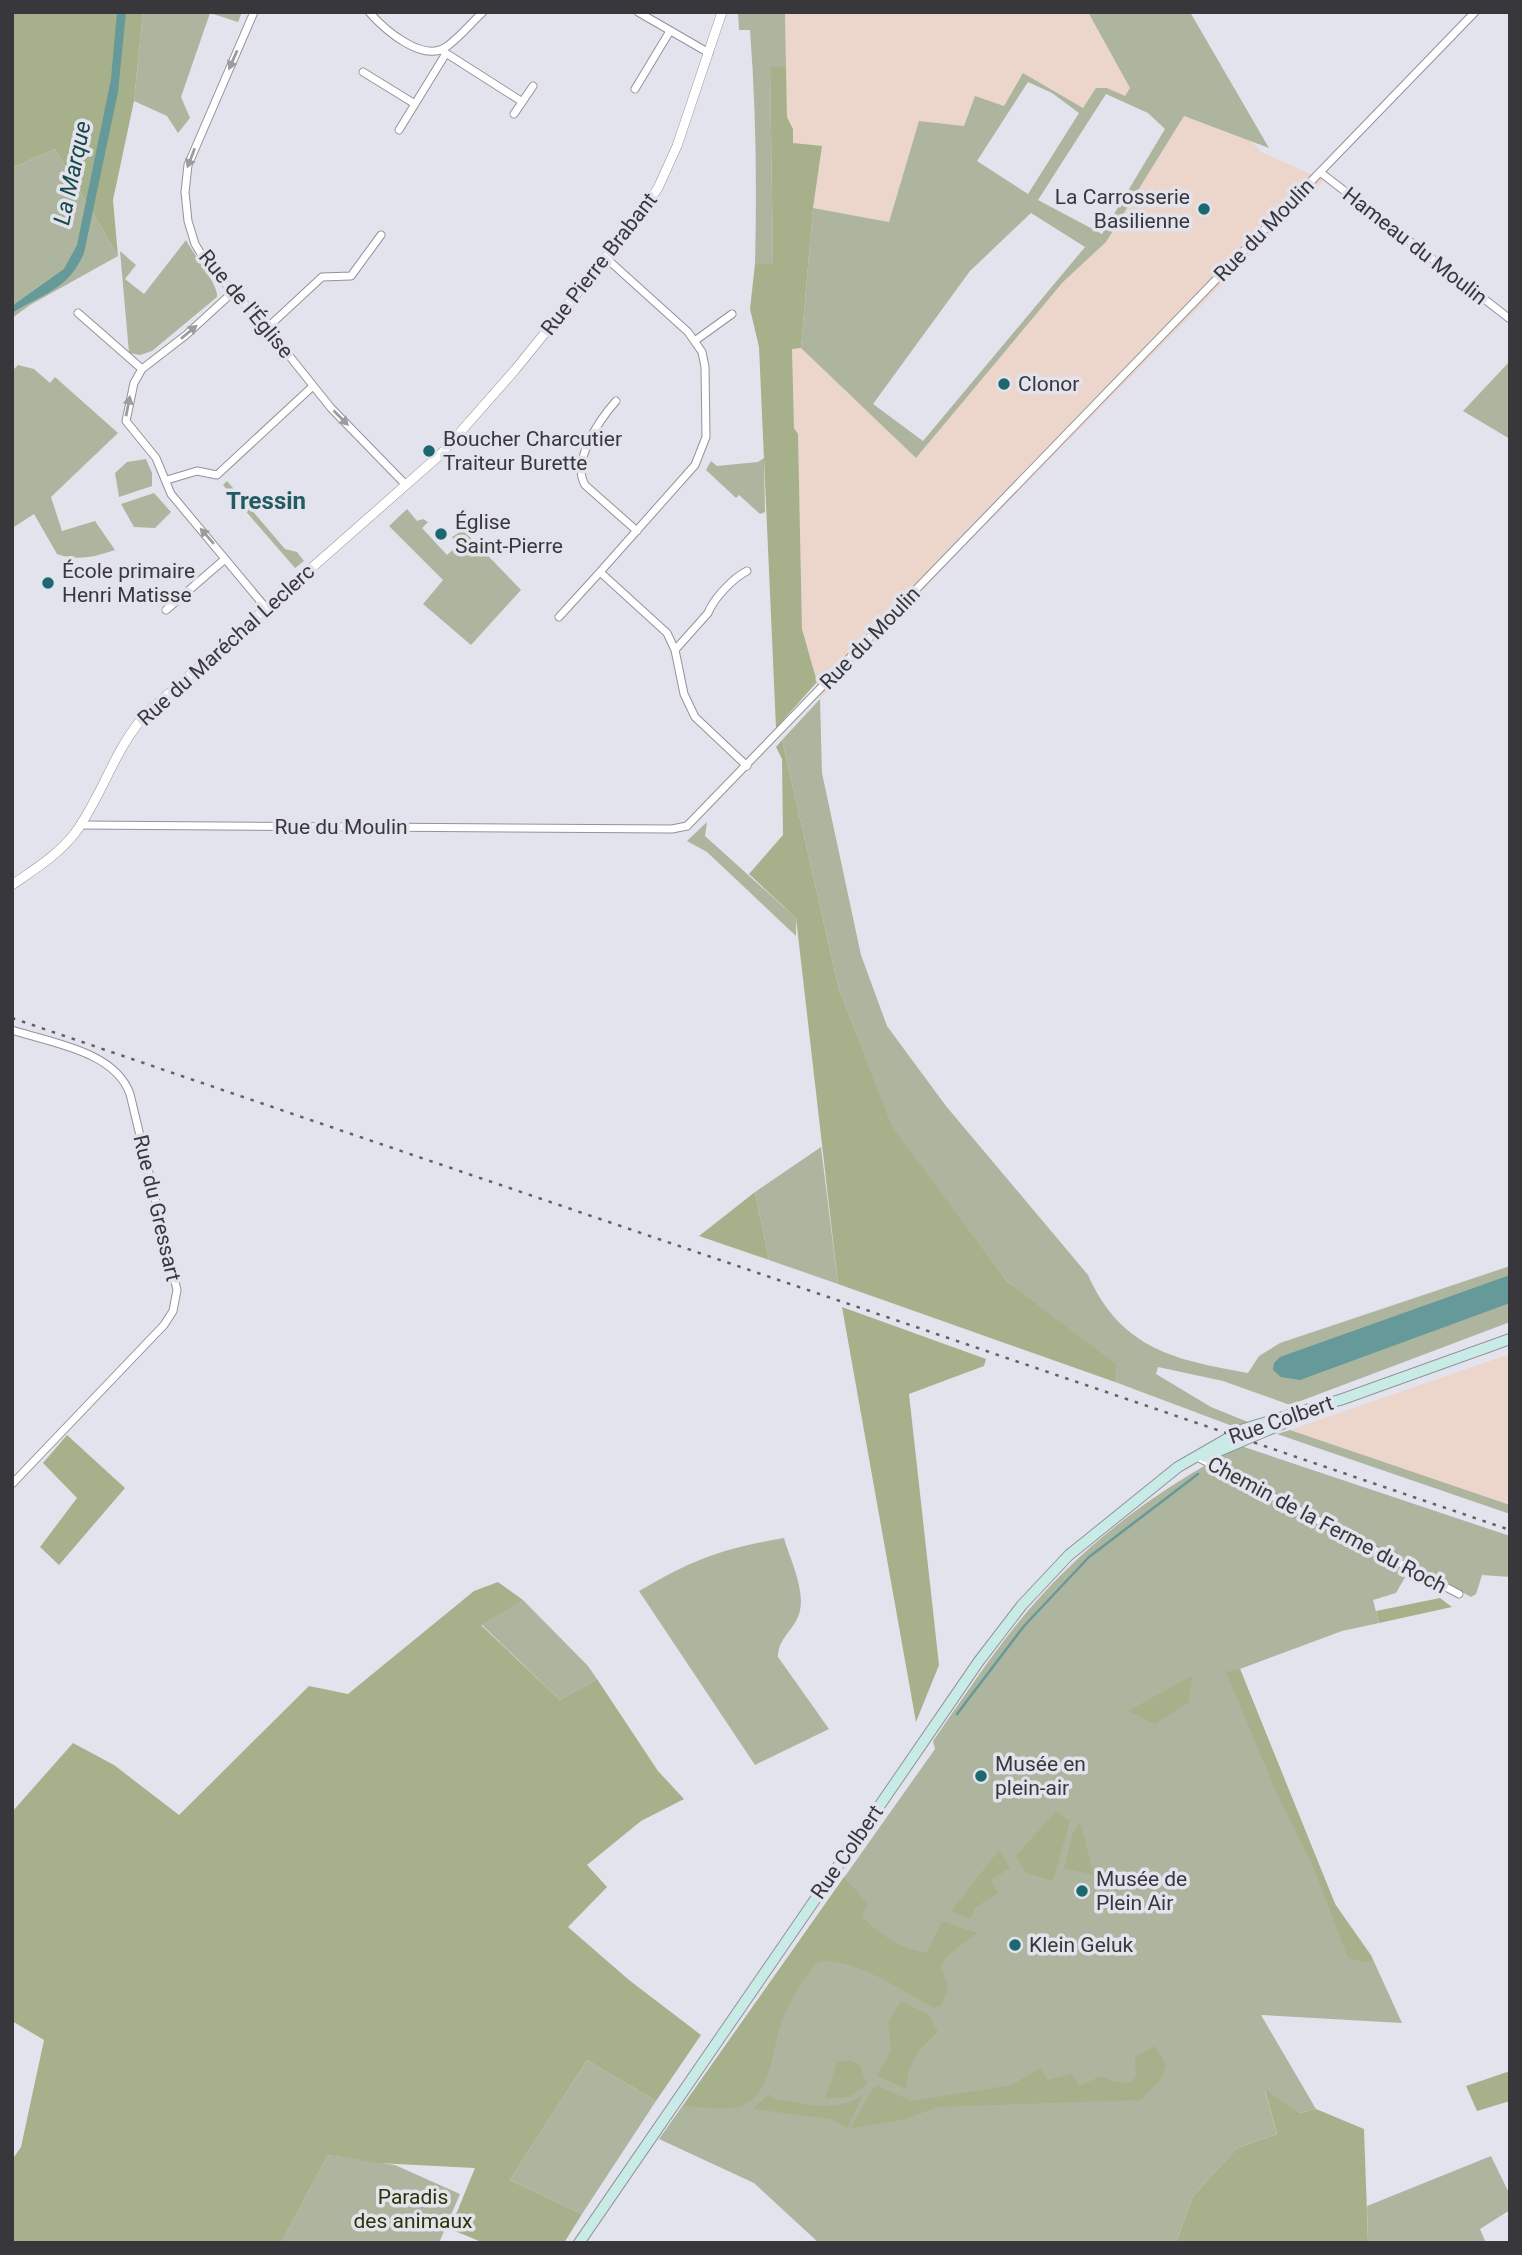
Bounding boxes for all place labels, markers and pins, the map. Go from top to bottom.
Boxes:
place label: La Carrosserie Basilienne [1055,185,1190,233]
marker: La Carrosserie Basilienne [1196,201,1212,217]
place label: Clonor [1018,372,1079,396]
marker: Clonor [996,376,1012,392]
place label: Boucher Charcutier Traiteur Burette [443,427,622,475]
marker: Boucher Charcutier Traiteur Burette [421,443,437,459]
place label: Église Saint-Pierre [455,510,563,558]
marker: Église Saint-Pierre [433,526,449,542]
place label: École primaire Henri Matisse [62,559,195,607]
marker: École primaire Henri Matisse [40,575,56,591]
place label: Musée en plein-air [995,1752,1086,1800]
marker: Musée en plein-air [973,1768,989,1784]
place label: Musée de Plein Air [1096,1867,1187,1915]
marker: Musée de Plein Air [1074,1883,1090,1899]
place label: Klein Geluk [1029,1933,1133,1957]
marker: Klein Geluk [1007,1937,1023,1953]

